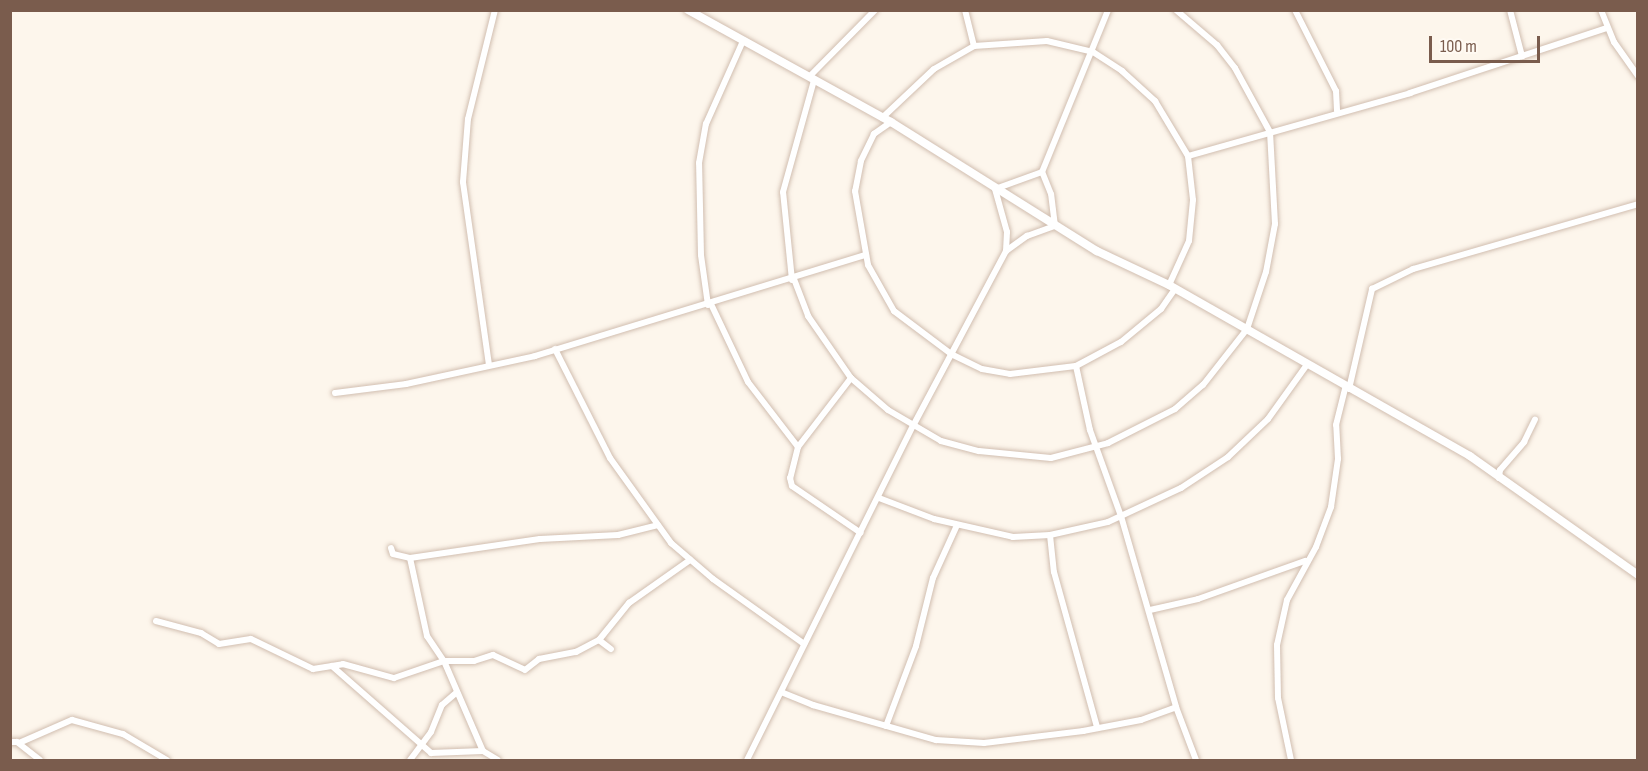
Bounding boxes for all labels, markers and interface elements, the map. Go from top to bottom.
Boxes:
scale bar [1432,24,1543,62]
text: 100 m [1440,36,1477,57]

